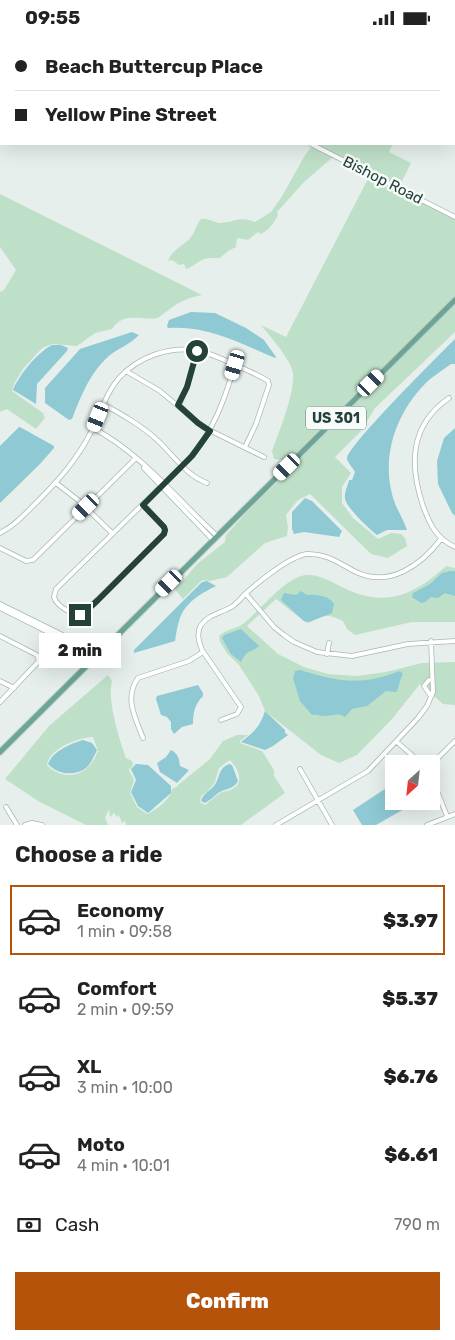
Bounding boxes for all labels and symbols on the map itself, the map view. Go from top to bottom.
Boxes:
street label: Bishop Road [340,152,426,208]
route start [186,340,208,362]
car [223,348,246,382]
car [355,367,386,399]
car [85,400,110,434]
road number: US 301 [306,407,366,429]
car [271,451,302,483]
car [70,491,101,523]
car [153,567,184,599]
route end [69,604,91,626]
callout: 2 min [39,633,121,667]
north arrow [385,755,440,810]

